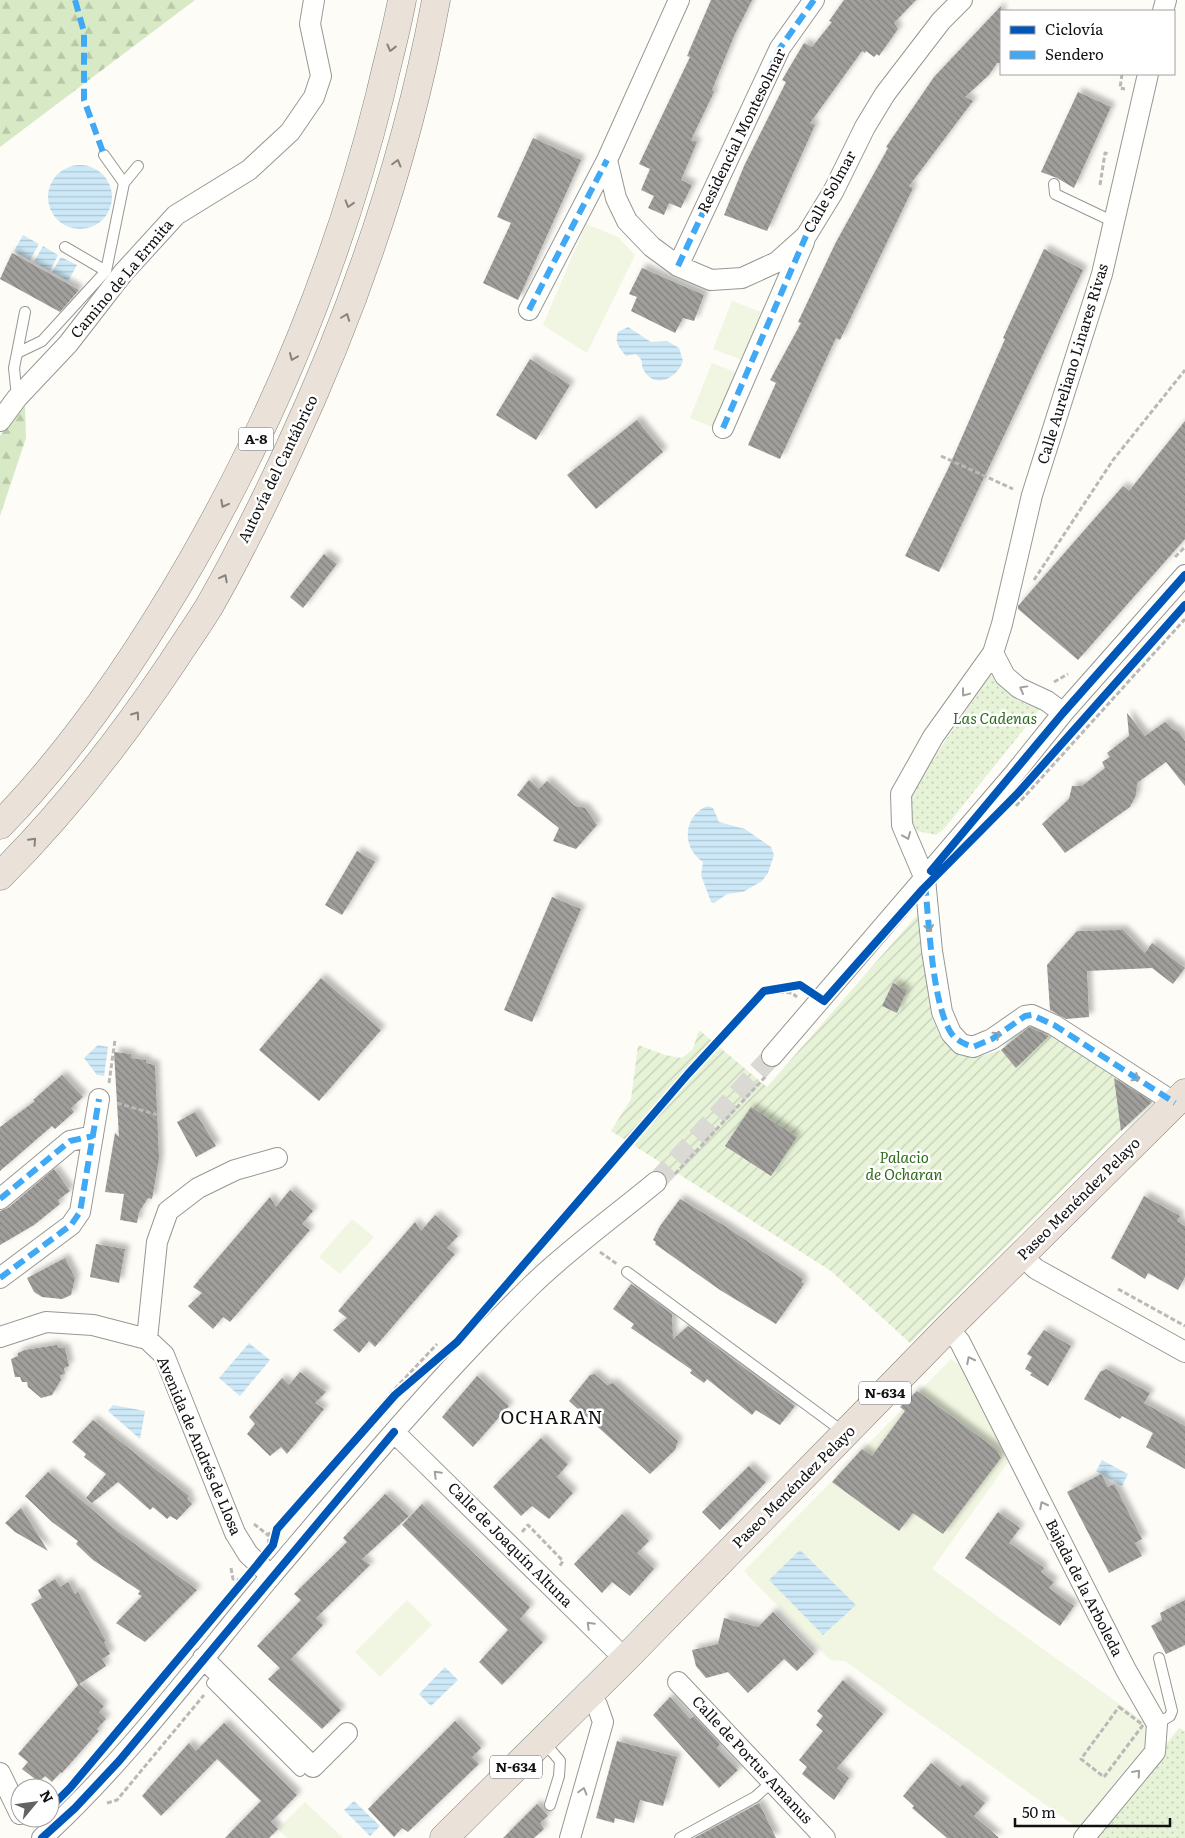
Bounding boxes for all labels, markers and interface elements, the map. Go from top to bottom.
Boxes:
legend [1000,10,1175,75]
text: Ciclovía [1045,17,1104,40]
text: Sendero [1045,42,1104,65]
one-way arrow [386,43,397,52]
street label: Residencial Montesolmar [691,44,791,217]
street label: Calle Solmar [797,146,861,237]
one-way arrow [391,158,402,167]
one-way arrow [345,200,355,208]
street label: Camino de La Ermita [64,213,178,343]
street label: Calle Aureliano Linares Rivas [1030,260,1113,467]
one-way arrow [340,313,351,322]
one-way arrow [289,352,300,361]
street label: Autovía del Cantábrico [231,390,323,546]
road number: A-8 [238,428,274,450]
one-way arrow [220,499,230,508]
one-way arrow [218,575,228,584]
one-way arrow [1019,685,1028,695]
one-way arrow [962,687,971,697]
park label: Las Cadenas [953,706,1037,729]
one-way arrow [131,712,139,721]
one-way arrow [901,831,911,840]
one-way arrow [27,837,36,846]
one-way arrow [924,924,935,932]
one-way arrow [992,1032,1001,1041]
one-way arrow [1130,1072,1140,1081]
street label: Paseo Menéndez Pelayo [1011,1131,1145,1265]
park label: Palacio de Ocharan [865,1145,943,1185]
street label: Avenida de Andrés de Llosa [152,1352,249,1539]
one-way arrow [965,1356,976,1365]
road number: N-634 [859,1382,911,1405]
district label: OCHARAN [501,1403,603,1430]
street label: Paseo Menéndez Pelayo [726,1419,860,1553]
one-way arrow [434,1471,443,1480]
street label: Calle de Joaquín Altuna [443,1476,580,1612]
one-way arrow [1039,1501,1049,1510]
street label: Bajada de la Arboleda [1041,1515,1130,1661]
one-way arrow [587,1622,596,1631]
street label: Calle de Portus Amanus [687,1690,819,1828]
road number: N-634 [490,1755,542,1778]
one-way arrow [1131,1769,1140,1778]
north arrow [10,1778,60,1828]
text: N [36,1786,59,1806]
one-way arrow [577,1787,588,1796]
scale bar [1015,1796,1170,1828]
text: 50 m [1022,1800,1056,1823]

